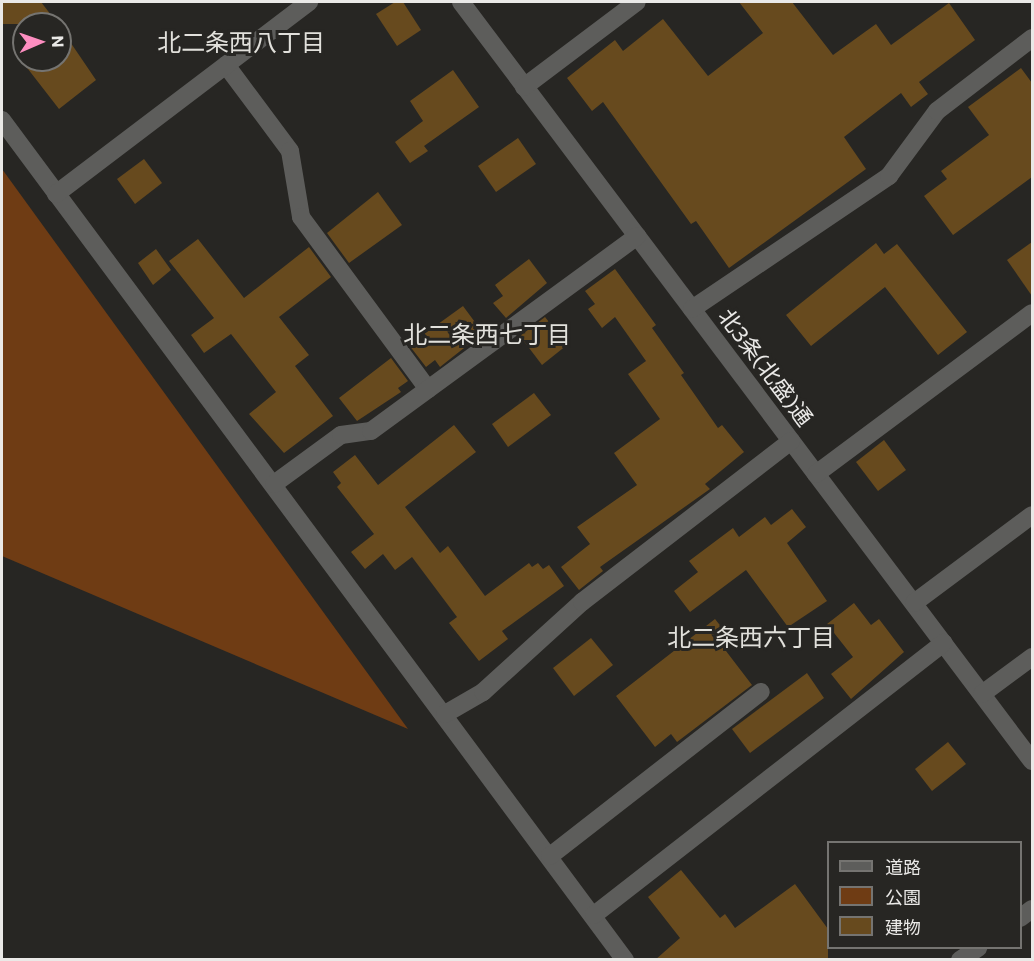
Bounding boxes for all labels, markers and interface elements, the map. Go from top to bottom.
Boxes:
north arrow [12,12,72,72]
district label: 北二条西八丁目 [157,28,325,56]
text: N [49,35,68,48]
street label: 北3条(北盛)通 [713,303,819,431]
district label: 北二条西七丁目 [403,320,571,348]
district label: 北二条西六丁目 [667,623,835,651]
legend [827,841,1022,949]
text: 道路 [885,856,921,878]
text: 公園 [885,886,921,908]
text: 建物 [885,916,921,938]

